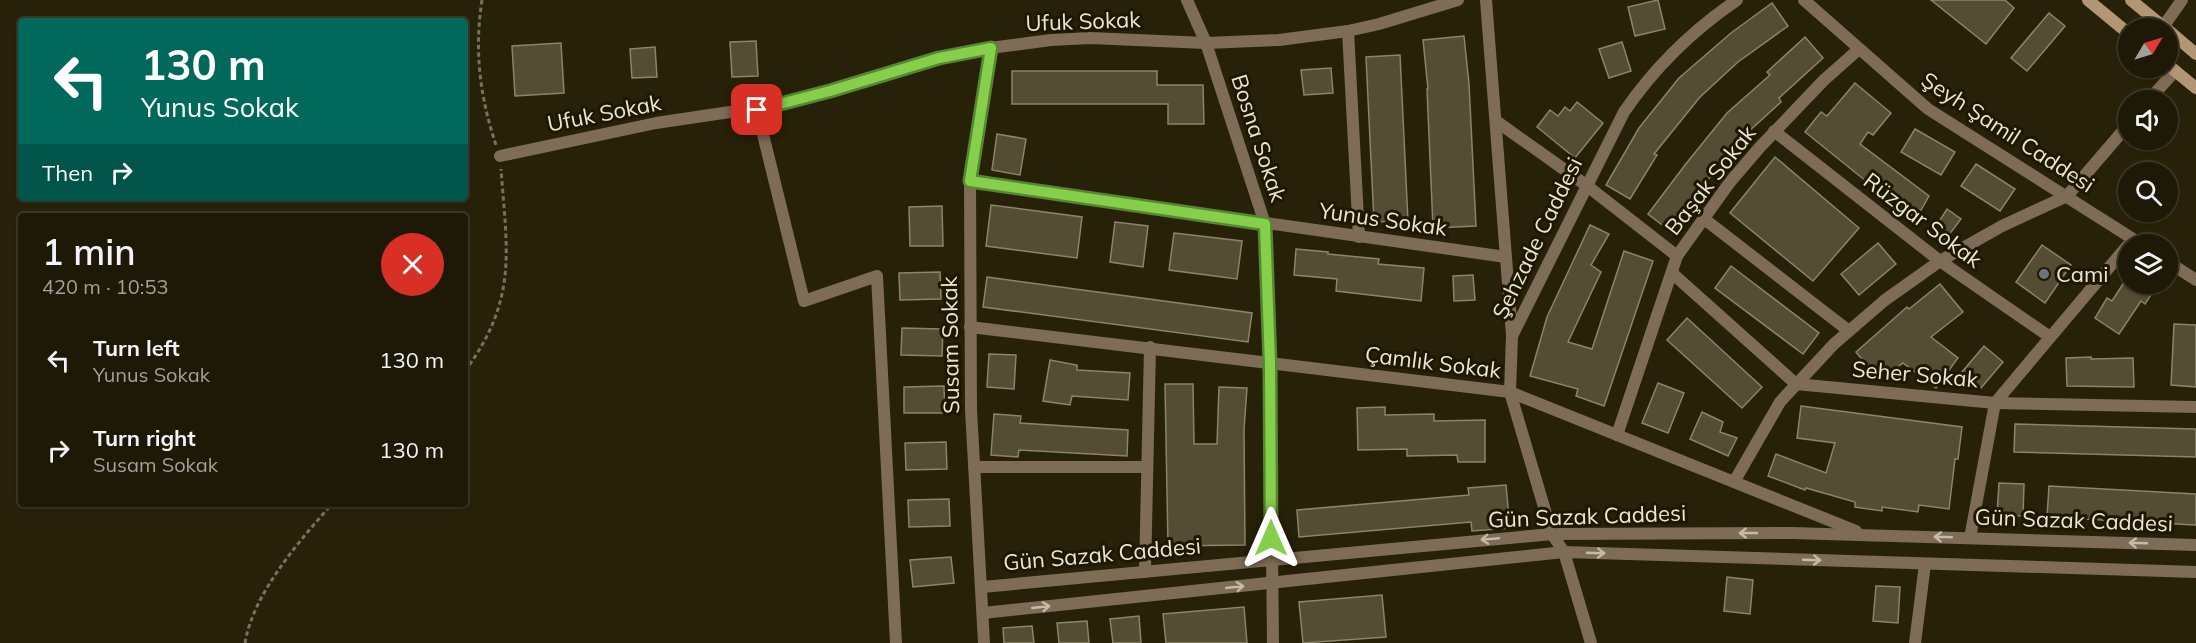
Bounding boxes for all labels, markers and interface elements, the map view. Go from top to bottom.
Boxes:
street label: Ufuk Sokak [1025,5,1142,37]
north arrow [2118,18,2178,78]
map controls [2118,18,2178,294]
text: 130 m [141,38,266,91]
icon: left [42,42,120,120]
street label: Şeyh Şamil Caddesi [1916,66,2100,198]
street label: Bosna Sokak [1225,71,1293,206]
pin [731,84,782,135]
street label: Ufuk Sokak [545,88,664,138]
text: Yunus Sokak [141,90,299,124]
button: sound [2118,90,2178,150]
icon: arrive [740,93,773,126]
street label: Başak Sokak [1659,119,1762,240]
street label: Şehzade Caddesi [1486,153,1588,323]
icon: right [105,156,138,189]
text: Then [42,159,93,187]
button: search [2118,162,2178,222]
street label: Rüzgar Sokak [1858,166,1988,274]
street label: Yunus Sokak [1316,196,1449,242]
text: 1 min [42,229,136,274]
button: close [381,233,444,296]
button: layers [2118,234,2178,294]
place label: Cami [2056,260,2108,288]
marker: Cami [2037,267,2051,281]
text: 420 m · 10:53 [42,274,168,299]
street label: Susam Sokak [935,275,965,414]
text: Turn left [93,334,180,362]
street label: Çamlık Sokak [1363,340,1503,384]
icon: left [42,344,75,377]
text: 130 m [379,346,444,374]
street label: Seher Sokak [1851,355,1980,394]
text: Yunus Sokak [93,362,210,387]
text: Turn right [93,424,196,452]
icon: right [42,434,75,467]
text: 130 m [379,436,444,464]
text: Susam Sokak [93,452,218,477]
street label: Gün Sazak Caddesi [1487,499,1687,533]
street label: Gün Sazak Caddesi [1974,503,2174,537]
position arrow [1239,506,1303,570]
one-way arrow [1738,527,1758,539]
street label: Gün Sazak Caddesi [1002,531,1202,577]
one-way arrow [1933,532,1953,543]
one-way arrow [1481,534,1500,545]
one-way arrow [2128,538,2148,549]
one-way arrow [1586,548,1606,559]
one-way arrow [1802,554,1822,566]
one-way arrow [1225,581,1244,592]
one-way arrow [1031,601,1051,612]

